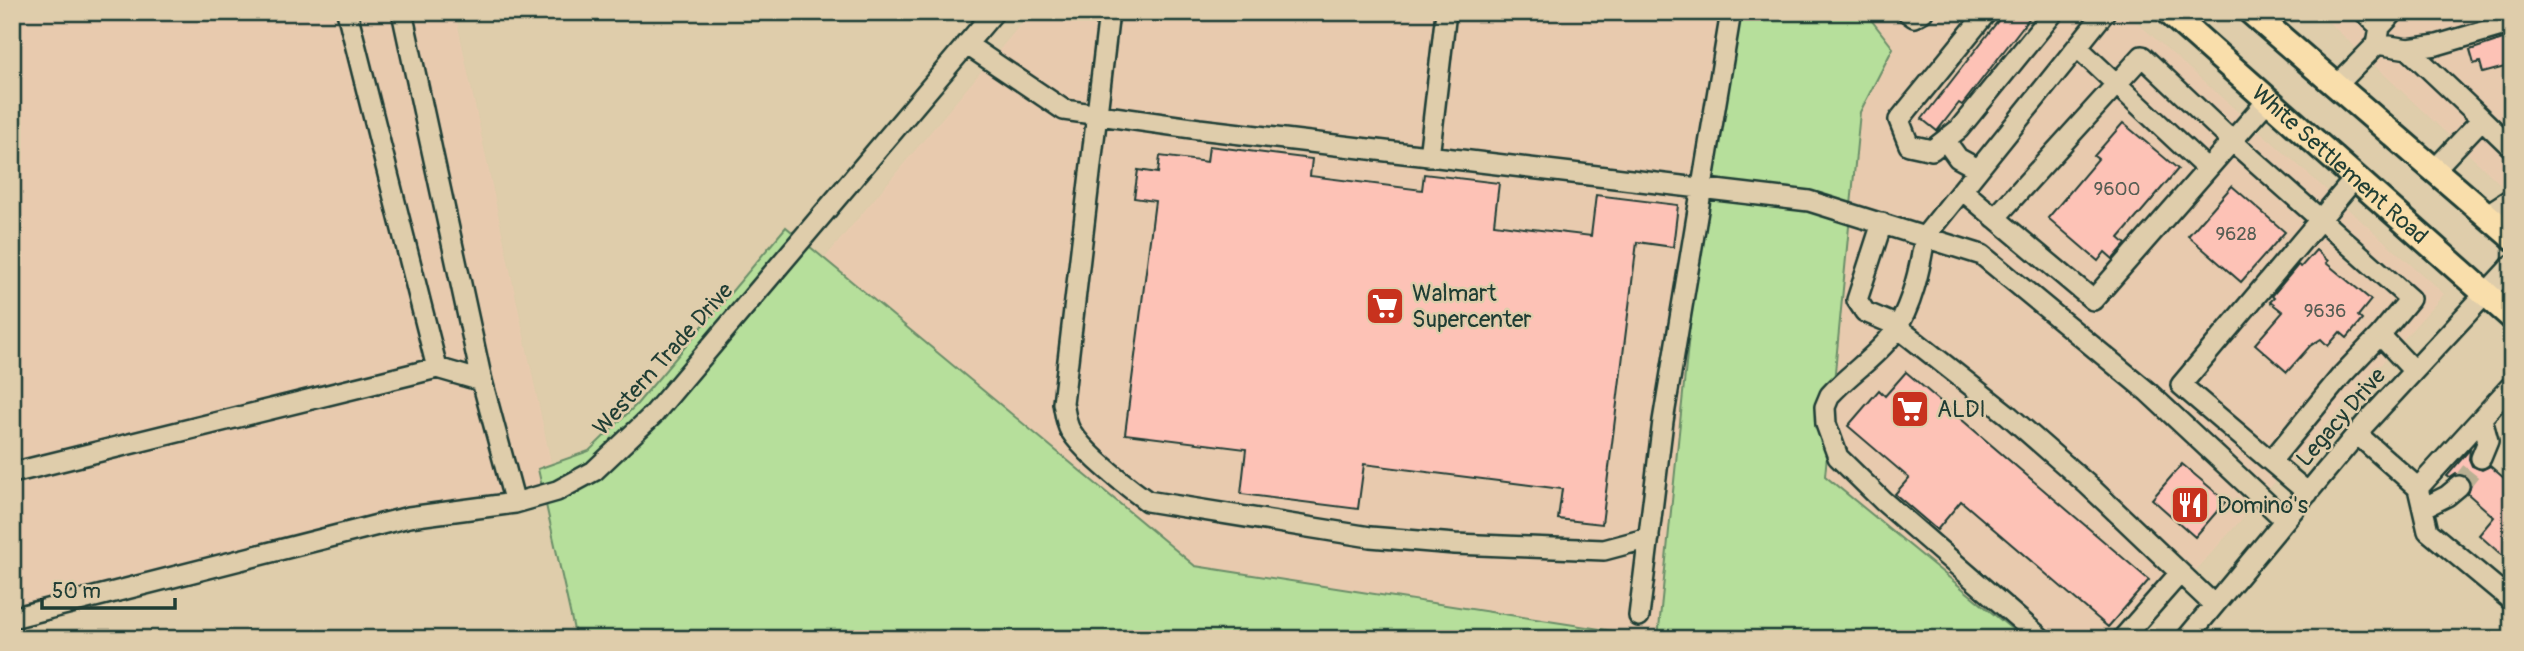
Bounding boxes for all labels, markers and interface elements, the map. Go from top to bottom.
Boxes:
street label: White Settlement Road [2246,78,2434,250]
house number: 9600 [2094,177,2140,201]
house number: 9628 [2215,222,2257,246]
street label: Western Trade Drive [587,276,740,442]
place label: Walmart Supercenter [1412,279,1532,334]
supermarket icon: Walmart Supercenter [1364,285,1406,327]
house number: 9636 [2304,299,2346,323]
street label: Legacy Drive [2290,361,2392,473]
supermarket icon: ALDI [1889,388,1931,430]
place label: ALDI [1937,395,1986,424]
restaurant icon: Domino's [2169,484,2211,526]
place label: Domino's [2217,491,2308,520]
scale bar [42,567,175,611]
text: 50 m [52,578,101,605]

